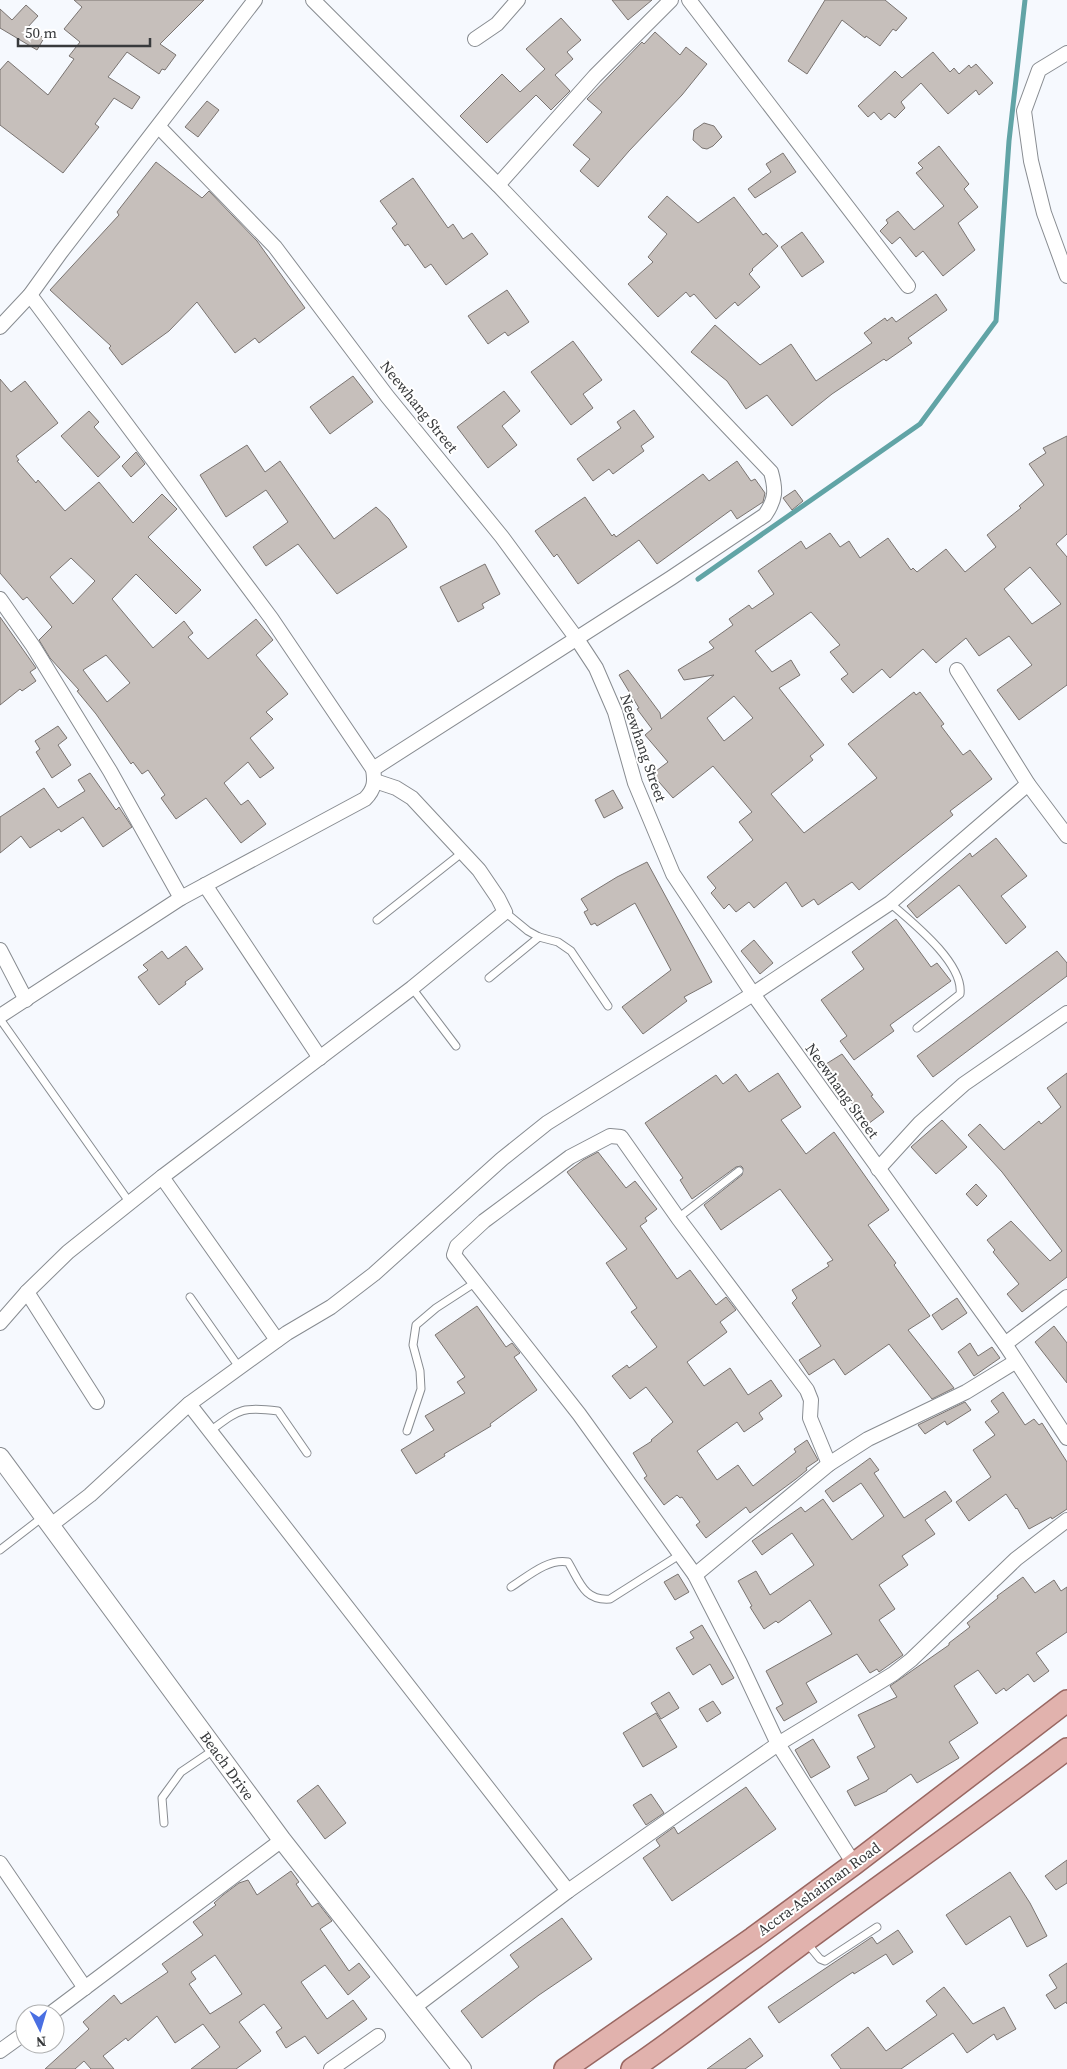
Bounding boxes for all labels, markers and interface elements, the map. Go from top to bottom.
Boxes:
scale bar [18,15,150,47]
text: 50 m [25,22,57,43]
street label: Neewhang Street [376,356,463,457]
street label: Neewhang Street [615,691,672,805]
street label: Neewhang Street [801,1039,884,1143]
street label: Beach Drive [195,1727,260,1805]
street label: Accra-Ashaiman Road [753,1837,885,1940]
north arrow [15,2004,65,2054]
text: N [35,2032,47,2052]

